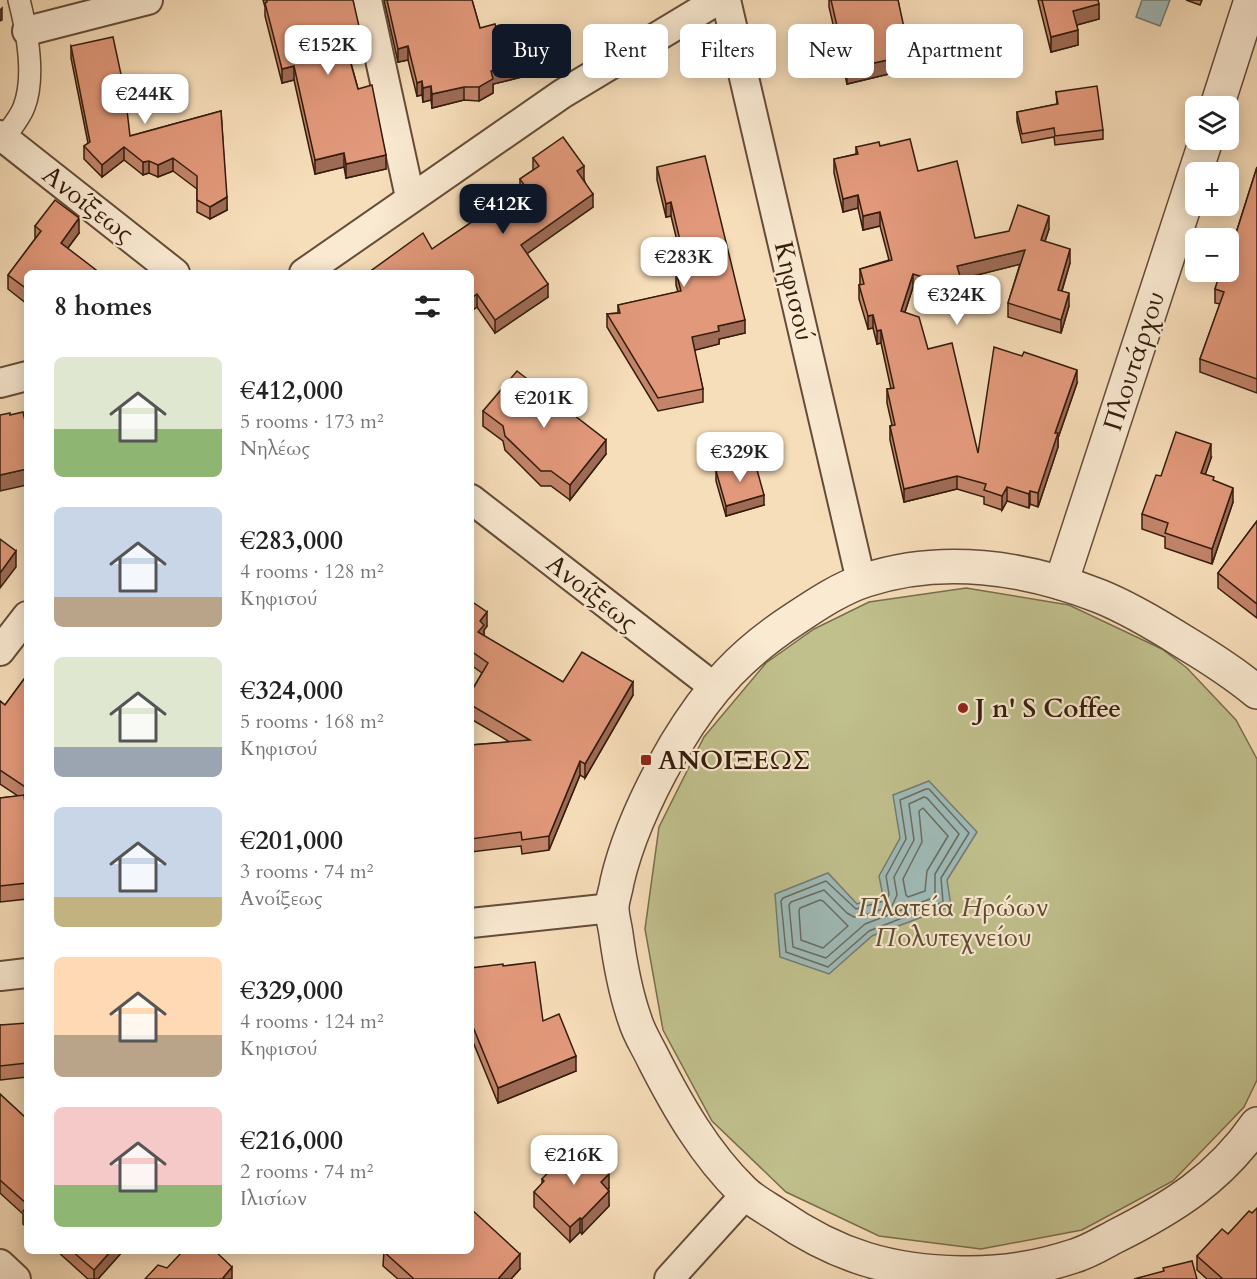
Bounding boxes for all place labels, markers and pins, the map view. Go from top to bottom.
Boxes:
pin: €152K [286,25,370,76]
pin: €244K [103,74,187,125]
pin: €412K [461,184,545,235]
pin: €283K [642,237,726,288]
pin: €324K [915,275,999,326]
pin: €201K [502,378,586,429]
pin: €329K [698,432,782,483]
place label: J n' S Coffee [971,691,1121,726]
marker: J n' S Coffee [956,701,970,715]
place label: ΑΝΟΙΞΕΩΣ [658,743,810,778]
marker: ΑΝΟΙΞΕΩΣ [639,753,653,767]
pin: €216K [532,1135,616,1186]

